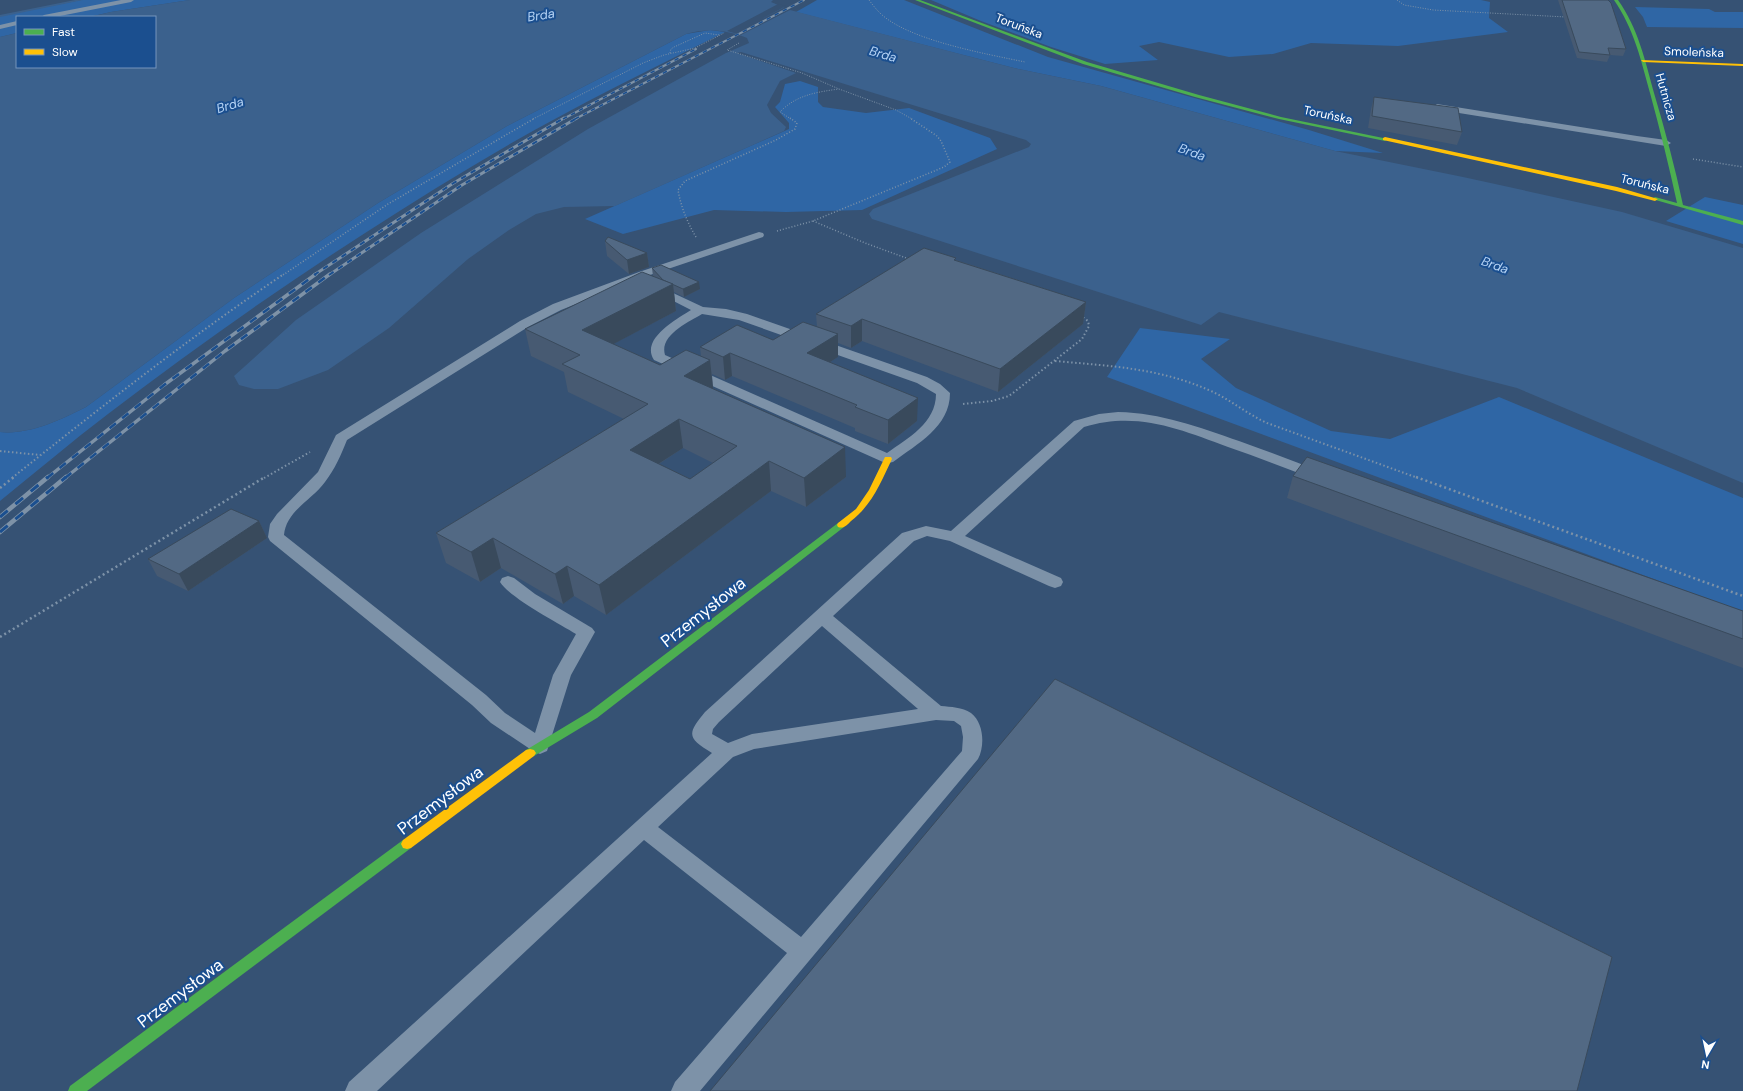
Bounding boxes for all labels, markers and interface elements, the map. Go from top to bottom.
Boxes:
water label: Brda [526,4,556,26]
street label: Toruńska [993,10,1045,42]
legend [16,16,156,68]
text: Fast [52,24,75,40]
water label: Brda [867,42,899,66]
street label: Smoleńska [1664,43,1724,61]
text: Slow [52,44,78,60]
street label: Hutnicza [1652,72,1680,122]
water label: Brda [214,93,246,117]
street label: Toruńska [1302,102,1354,128]
water label: Brda [1176,139,1208,165]
street label: Toruńska [1619,170,1671,198]
water label: Brda [1479,252,1511,278]
street label: Przemysłowa [656,572,750,652]
street label: Przemysłowa [393,761,487,839]
street label: Przemysłowa [133,954,227,1032]
north arrow [1687,1035,1727,1075]
text: N [1700,1057,1710,1072]

